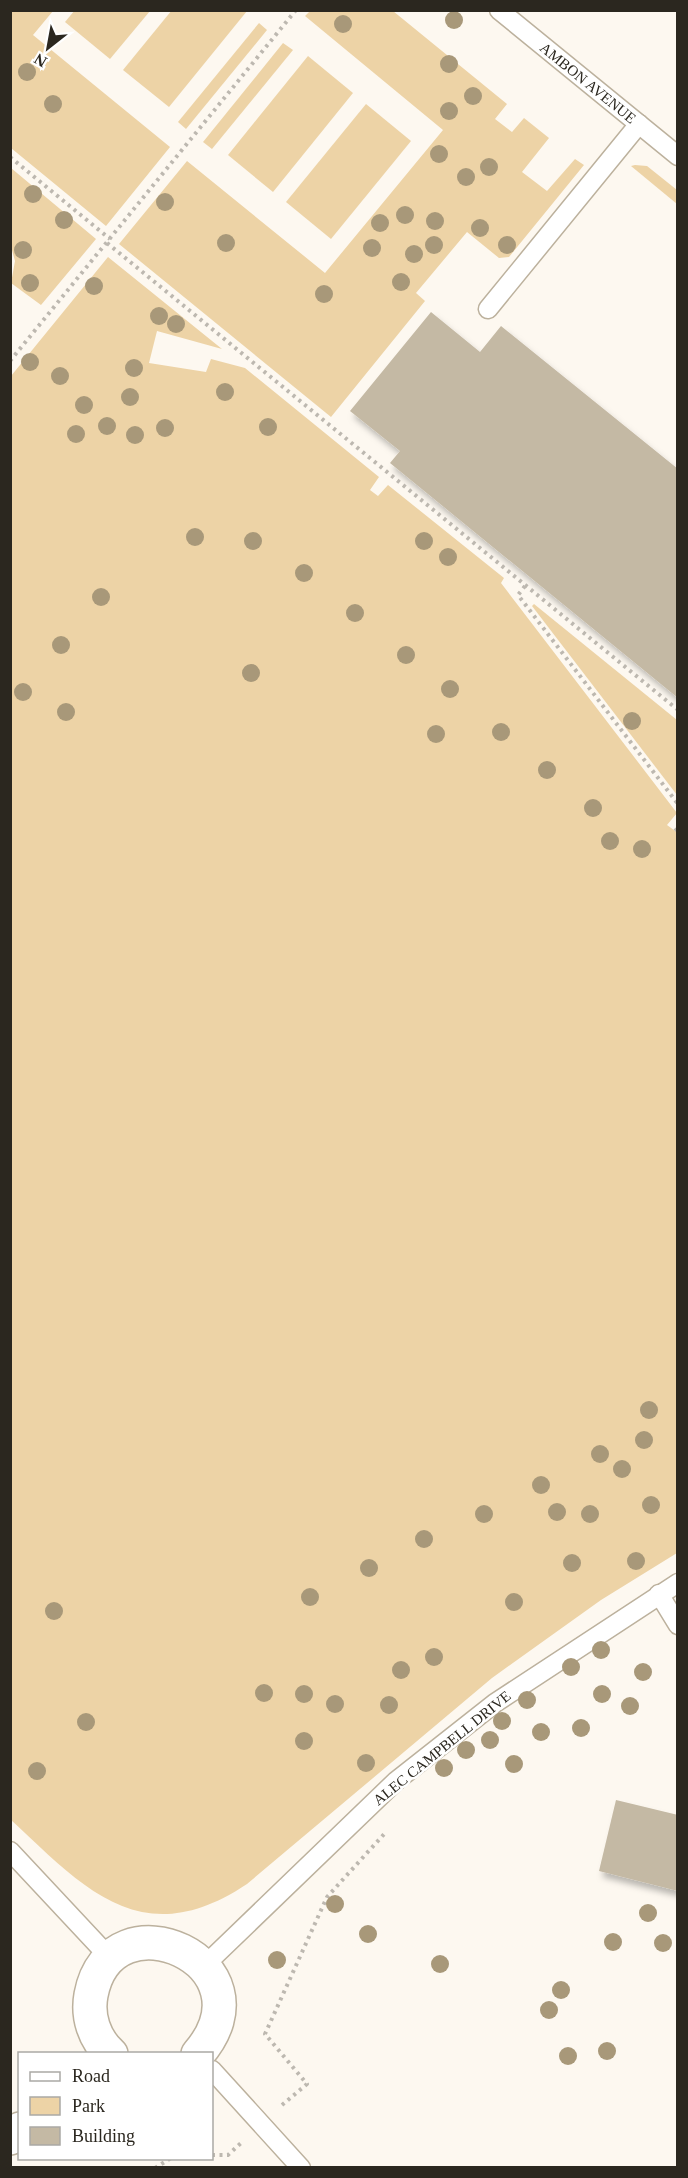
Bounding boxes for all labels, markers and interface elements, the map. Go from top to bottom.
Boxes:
north arrow [18,18,78,78]
street label: AMBON AVENUE [537,40,639,126]
text: N [31,50,50,71]
street label: ALEC CAMPBELL DRIVE [370,1688,514,1808]
legend [18,2052,213,2160]
text: Road [72,2066,110,2086]
text: Park [72,2096,105,2116]
text: Building [72,2126,135,2146]

